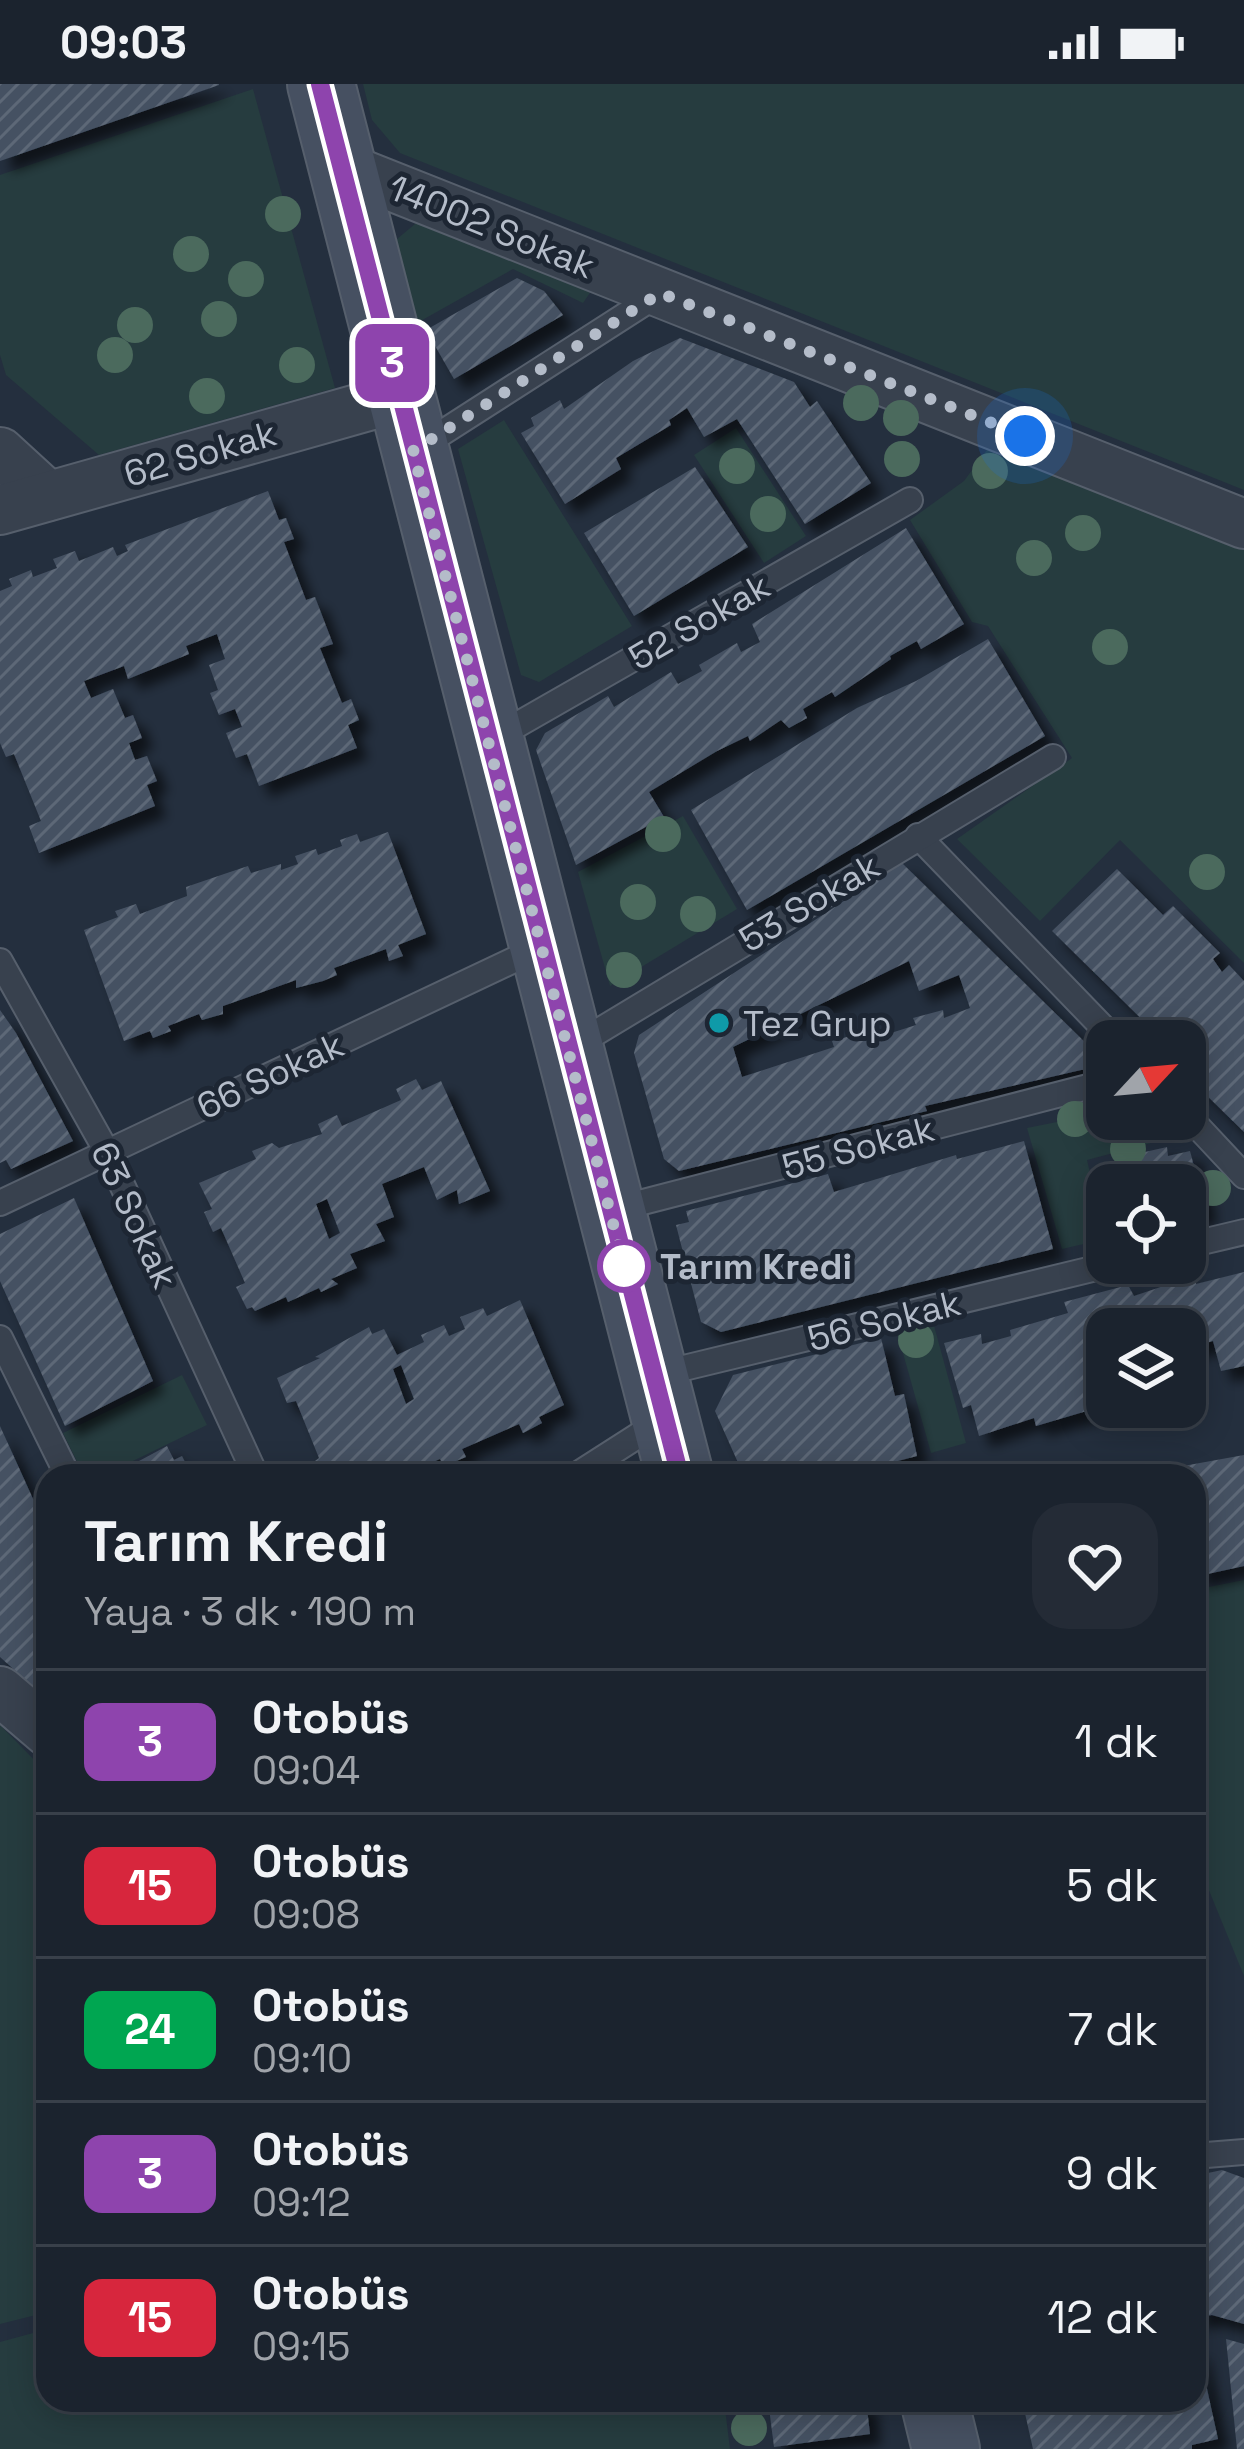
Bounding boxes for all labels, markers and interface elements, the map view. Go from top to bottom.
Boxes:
text: 09:03 [60,14,187,71]
street label: 14002 Sokak [382,165,601,289]
line badge: 3 [353,324,431,402]
text: 3 [379,336,405,389]
your location [995,406,1055,466]
street label: 62 Sokak [119,410,282,498]
street label: 52 Sokak [621,563,778,681]
street label: 53 Sokak [731,843,888,963]
place label: Tez Grup [743,1001,892,1047]
marker: Tez Grup [706,1010,732,1036]
north arrow [1086,1020,1206,1140]
map controls [1086,1020,1206,1428]
street label: 66 Sokak [190,1022,351,1130]
street label: 55 Sokak [777,1106,939,1190]
street label: 63 Sokak [80,1135,188,1296]
button: locate [1086,1164,1206,1284]
marker: Tarım Kredi [599,1241,649,1291]
place label: Tarım Kredi [660,1244,852,1290]
street label: 56 Sokak [803,1280,966,1362]
button: layers [1086,1308,1206,1428]
button: heart [1032,1503,1158,1629]
text: Tarım Kredi [84,1505,388,1578]
text: Yaya · 3 dk · 190 m [84,1587,416,1636]
text: Otobüs [252,1689,410,1746]
text: 1 dk [1074,1713,1158,1770]
text: 3 [137,1715,163,1768]
text: 09:04 [252,1746,360,1795]
text: Otobüs [252,1833,410,1890]
text: 5 dk [1066,1857,1158,1914]
text: 15 [128,1859,172,1912]
text: 09:08 [252,1890,360,1939]
text: Otobüs [252,1977,410,2034]
text: 7 dk [1068,2001,1158,2058]
text: 24 [125,2003,176,2056]
text: 09:10 [252,2034,352,2083]
text: Otobüs [252,2121,410,2178]
text: 9 dk [1066,2145,1158,2202]
text: 3 [137,2147,163,2200]
text: 09:12 [252,2178,351,2227]
text: Otobüs [252,2265,410,2322]
text: 12 dk [1047,2289,1158,2346]
text: 15 [128,2291,172,2344]
text: 09:15 [252,2322,350,2371]

